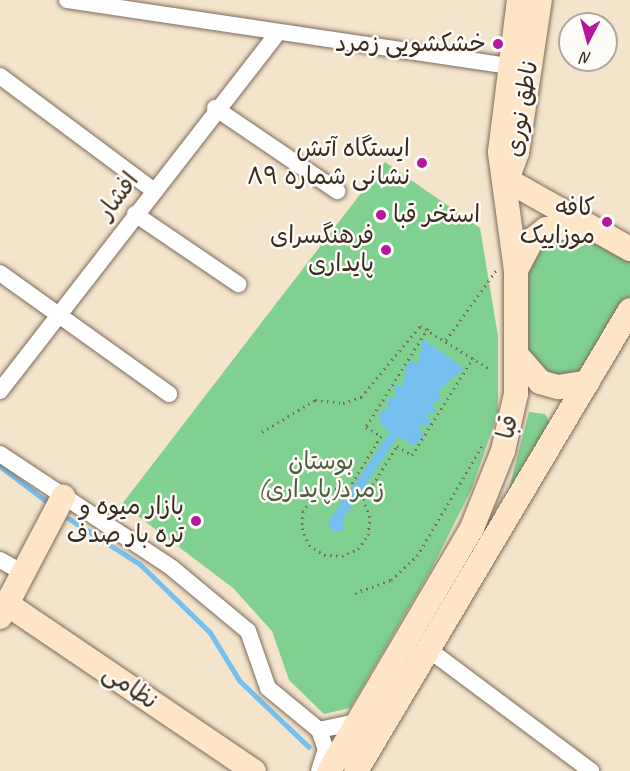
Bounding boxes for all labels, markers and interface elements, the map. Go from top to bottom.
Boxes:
north arrow [558,12,618,72]
place label: خشکشویی زمرد [335,30,486,58]
marker: خشکشویی زمرد [491,37,505,51]
text: N [580,47,592,68]
street label: ناطق نوری [499,59,545,159]
place label: ایستگاه آتش نشانی شماره ۸۹ [247,135,410,191]
marker: ایستگاه آتش نشانی شماره ۸۹ [415,156,429,170]
street label: افشار [91,167,145,225]
place label: کافه موزاییک [520,194,595,250]
place label: استخر قبا [393,201,480,229]
marker: استخر قبا [374,208,388,222]
marker: کافه موزاییک [600,215,614,229]
place label: فرهنگسرای پایداری [270,222,374,278]
marker: فرهنگسرای پایداری [379,243,393,257]
street label: قبا [491,412,525,442]
park label: بوستان زمرد(پایداری) [258,448,384,504]
place label: بازار میوه و تره بار صدف [67,493,184,549]
marker: بازار میوه و تره بار صدف [189,514,203,528]
street label: نظامی [97,658,163,716]

